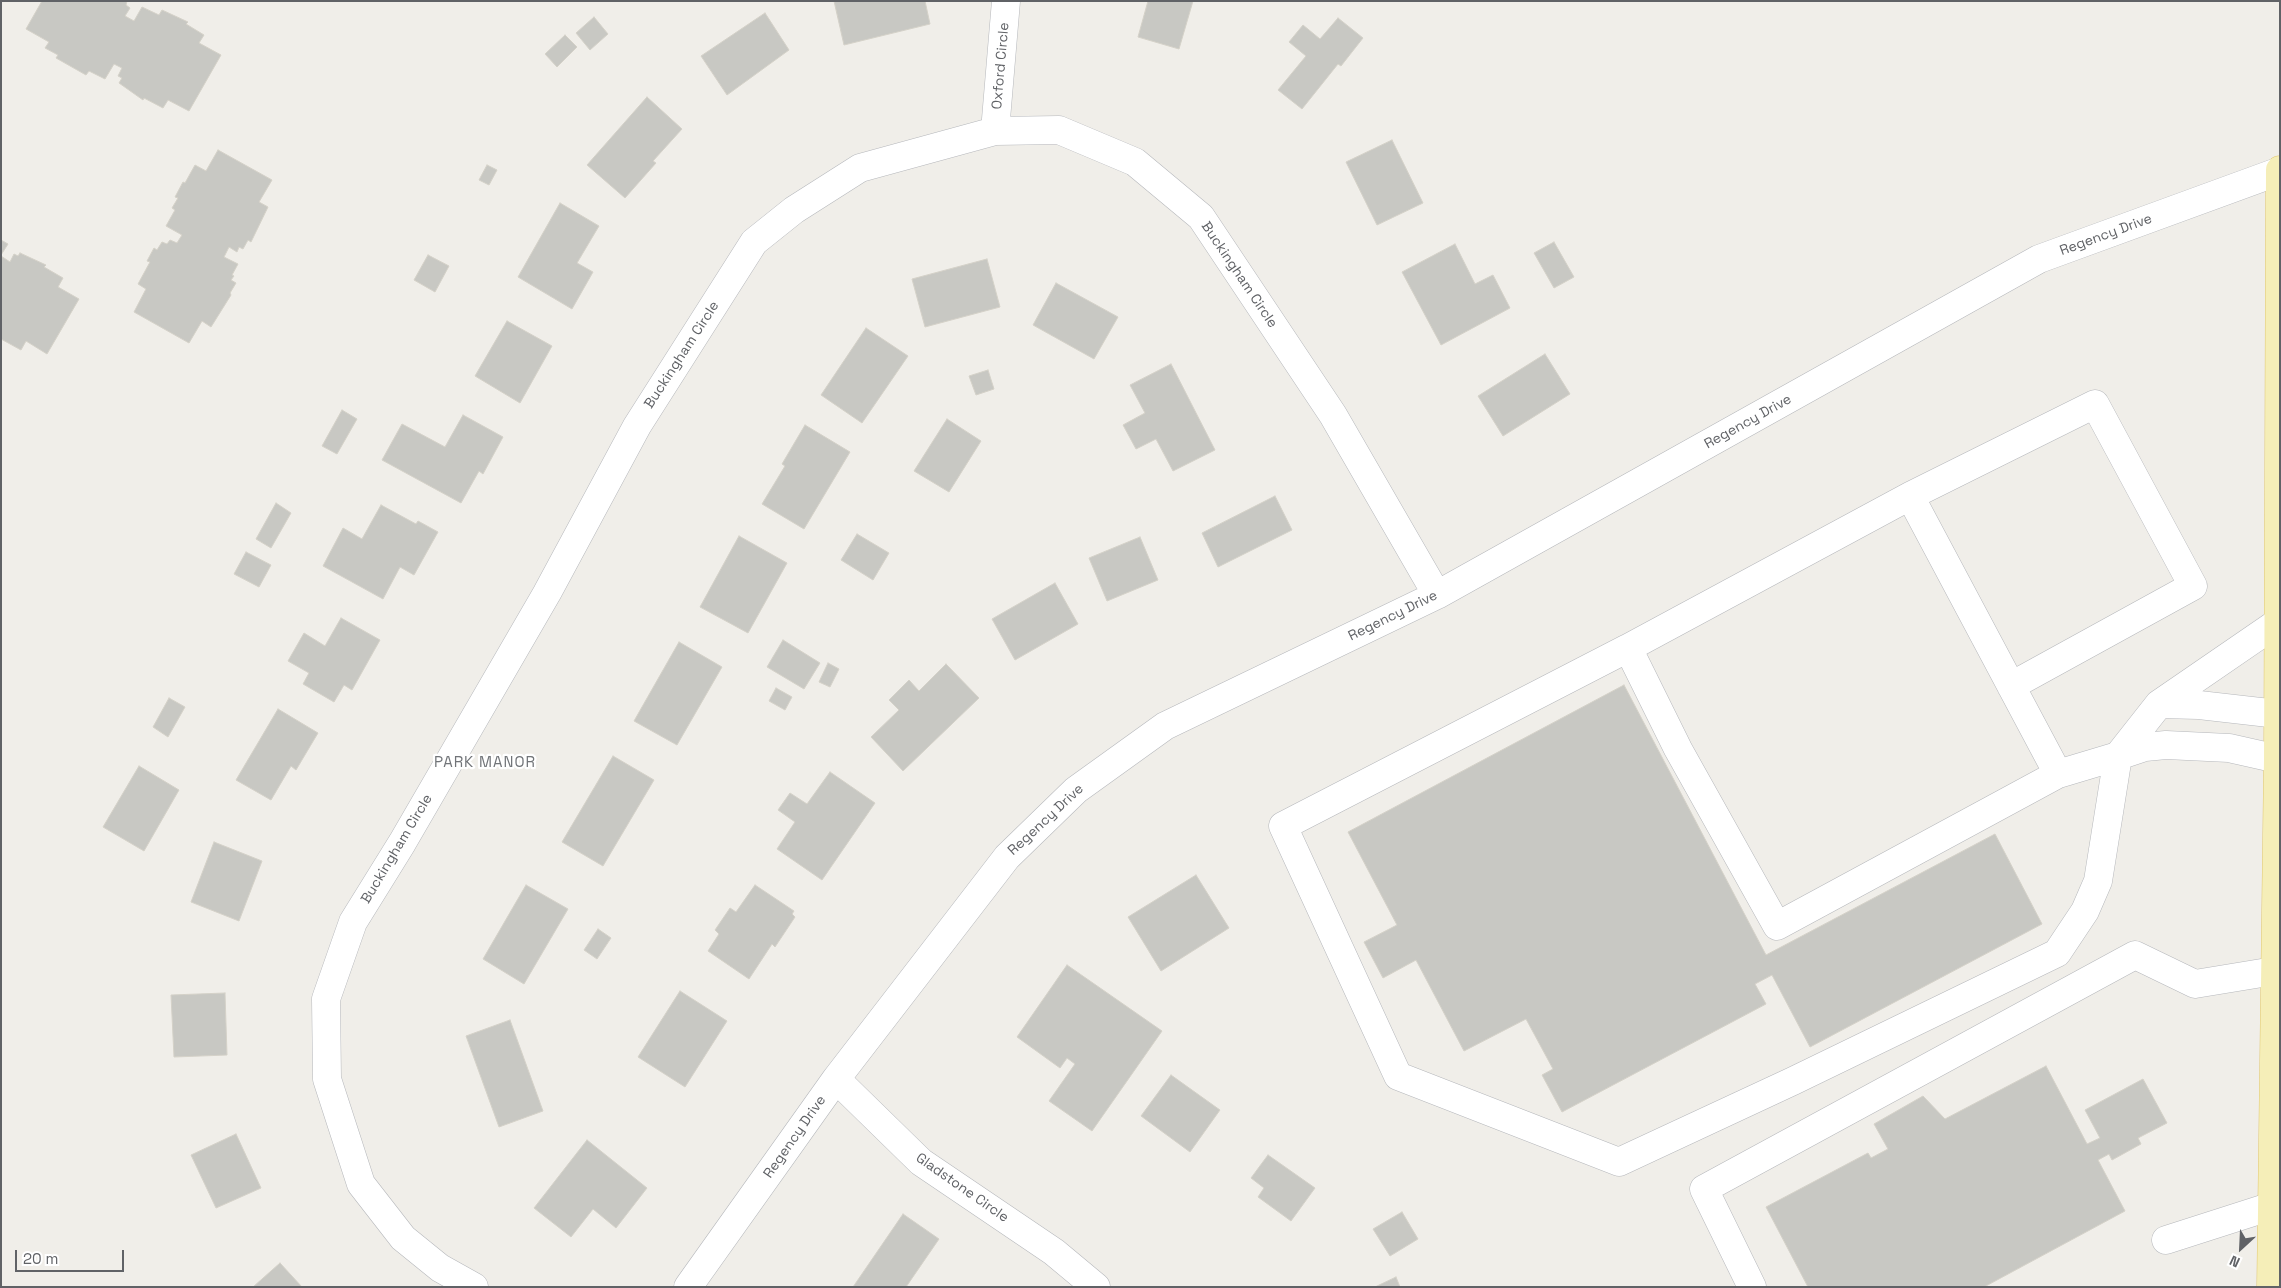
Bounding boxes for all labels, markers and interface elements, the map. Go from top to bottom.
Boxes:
street label: Oxford Circle [989,22,1013,110]
street label: Regency Drive [2058,211,2154,259]
street label: Buckingham Circle [1197,219,1281,331]
street label: Buckingham Circle [641,298,723,412]
street label: Regency Drive [1701,391,1795,453]
street label: Regency Drive [1346,587,1440,645]
district label: PARK MANOR [433,754,537,772]
street label: Regency Drive [1005,781,1087,859]
street label: Buckingham Circle [358,791,436,907]
street label: Regency Drive [760,1092,830,1182]
street label: Gladstone Circle [912,1150,1012,1226]
north arrow [2216,1223,2266,1273]
scale bar [18,1240,126,1272]
text: 20 m [23,1249,58,1268]
text: N [2227,1251,2243,1272]

